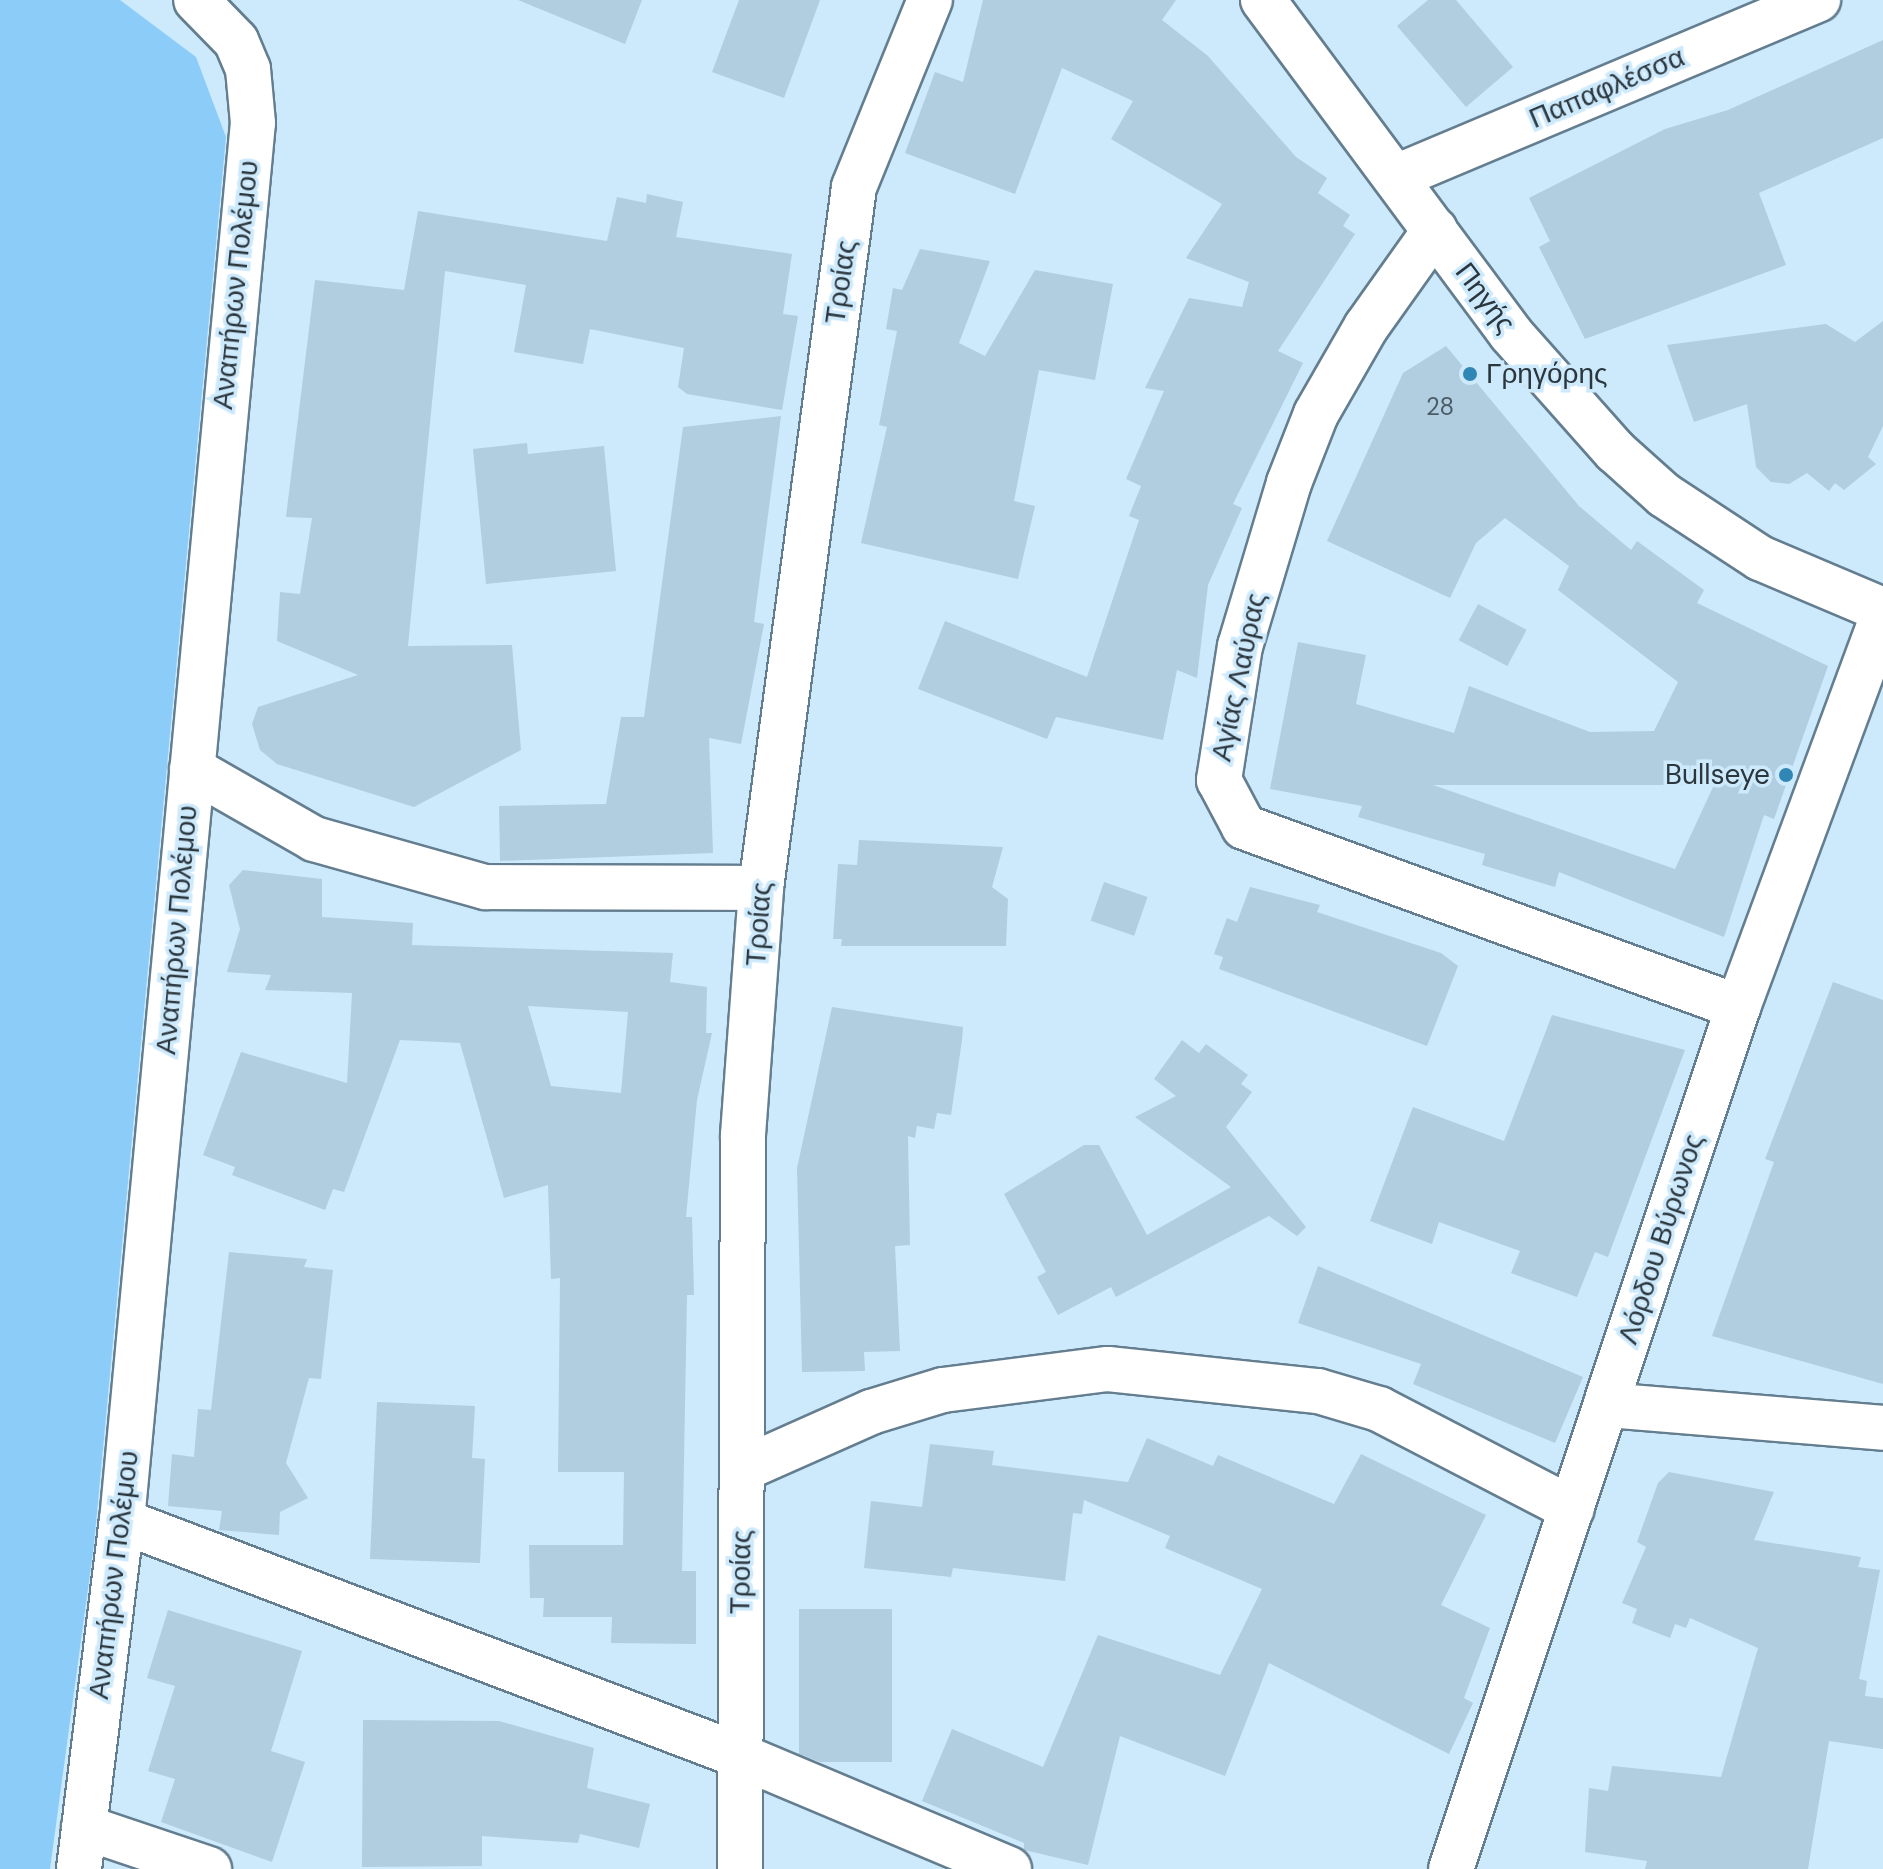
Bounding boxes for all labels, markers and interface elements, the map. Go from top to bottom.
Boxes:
street label: Παπαφλέσσα [1524,40,1690,136]
street label: Αναπήρων Πολέμου [206,159,266,411]
street label: Τροίας [818,238,864,326]
street label: Πηγής [1448,256,1522,340]
place label: Γρηγόρης [1486,357,1607,391]
marker: Γρηγόρης [1461,365,1479,383]
house number: 28 [1426,393,1454,421]
street label: Αγίας Λαύρας [1205,590,1273,764]
place label: Bullseye [1665,758,1770,792]
marker: Bullseye [1777,766,1795,784]
street label: Αναπήρων Πολέμου [149,804,205,1056]
street label: Τροίας [739,881,779,967]
street label: Λόρδου Βύρωνος [1611,1130,1711,1348]
street label: Αναπήρων Πολέμου [82,1449,146,1701]
street label: Τροίας [723,1529,759,1615]

